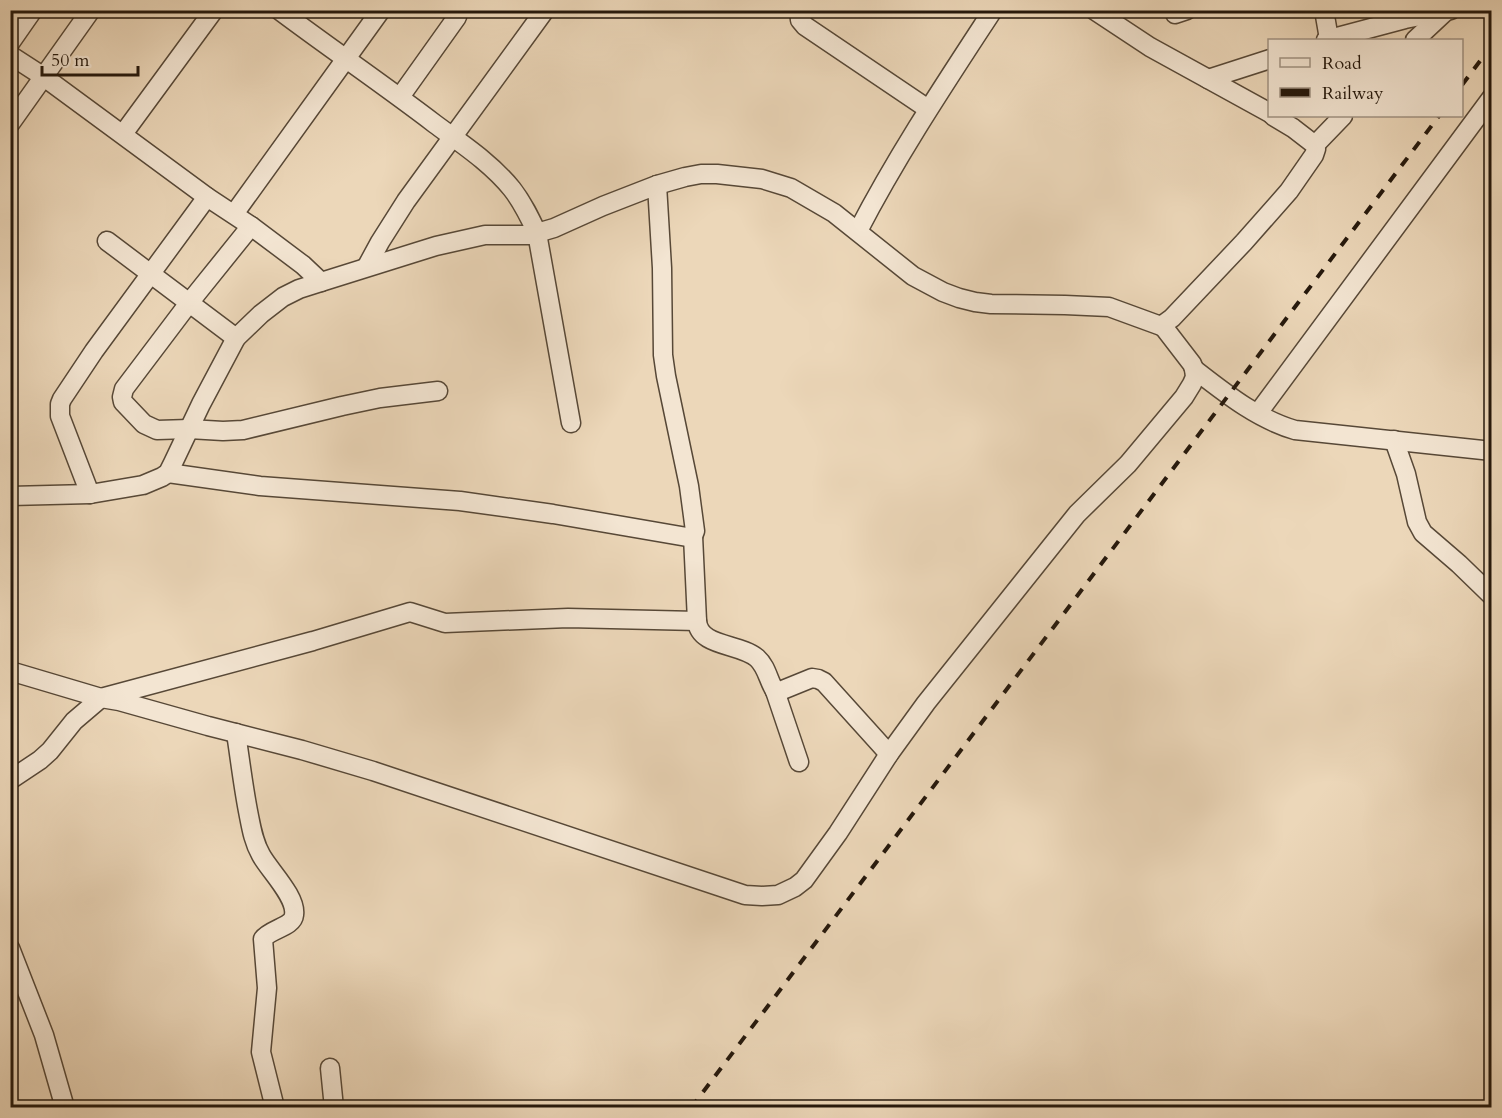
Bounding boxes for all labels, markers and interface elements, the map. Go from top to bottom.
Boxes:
scale bar [42,39,138,77]
legend [1268,39,1463,117]
text: 50 m [51,48,90,73]
text: Road [1322,51,1362,76]
text: Railway [1322,81,1384,106]

